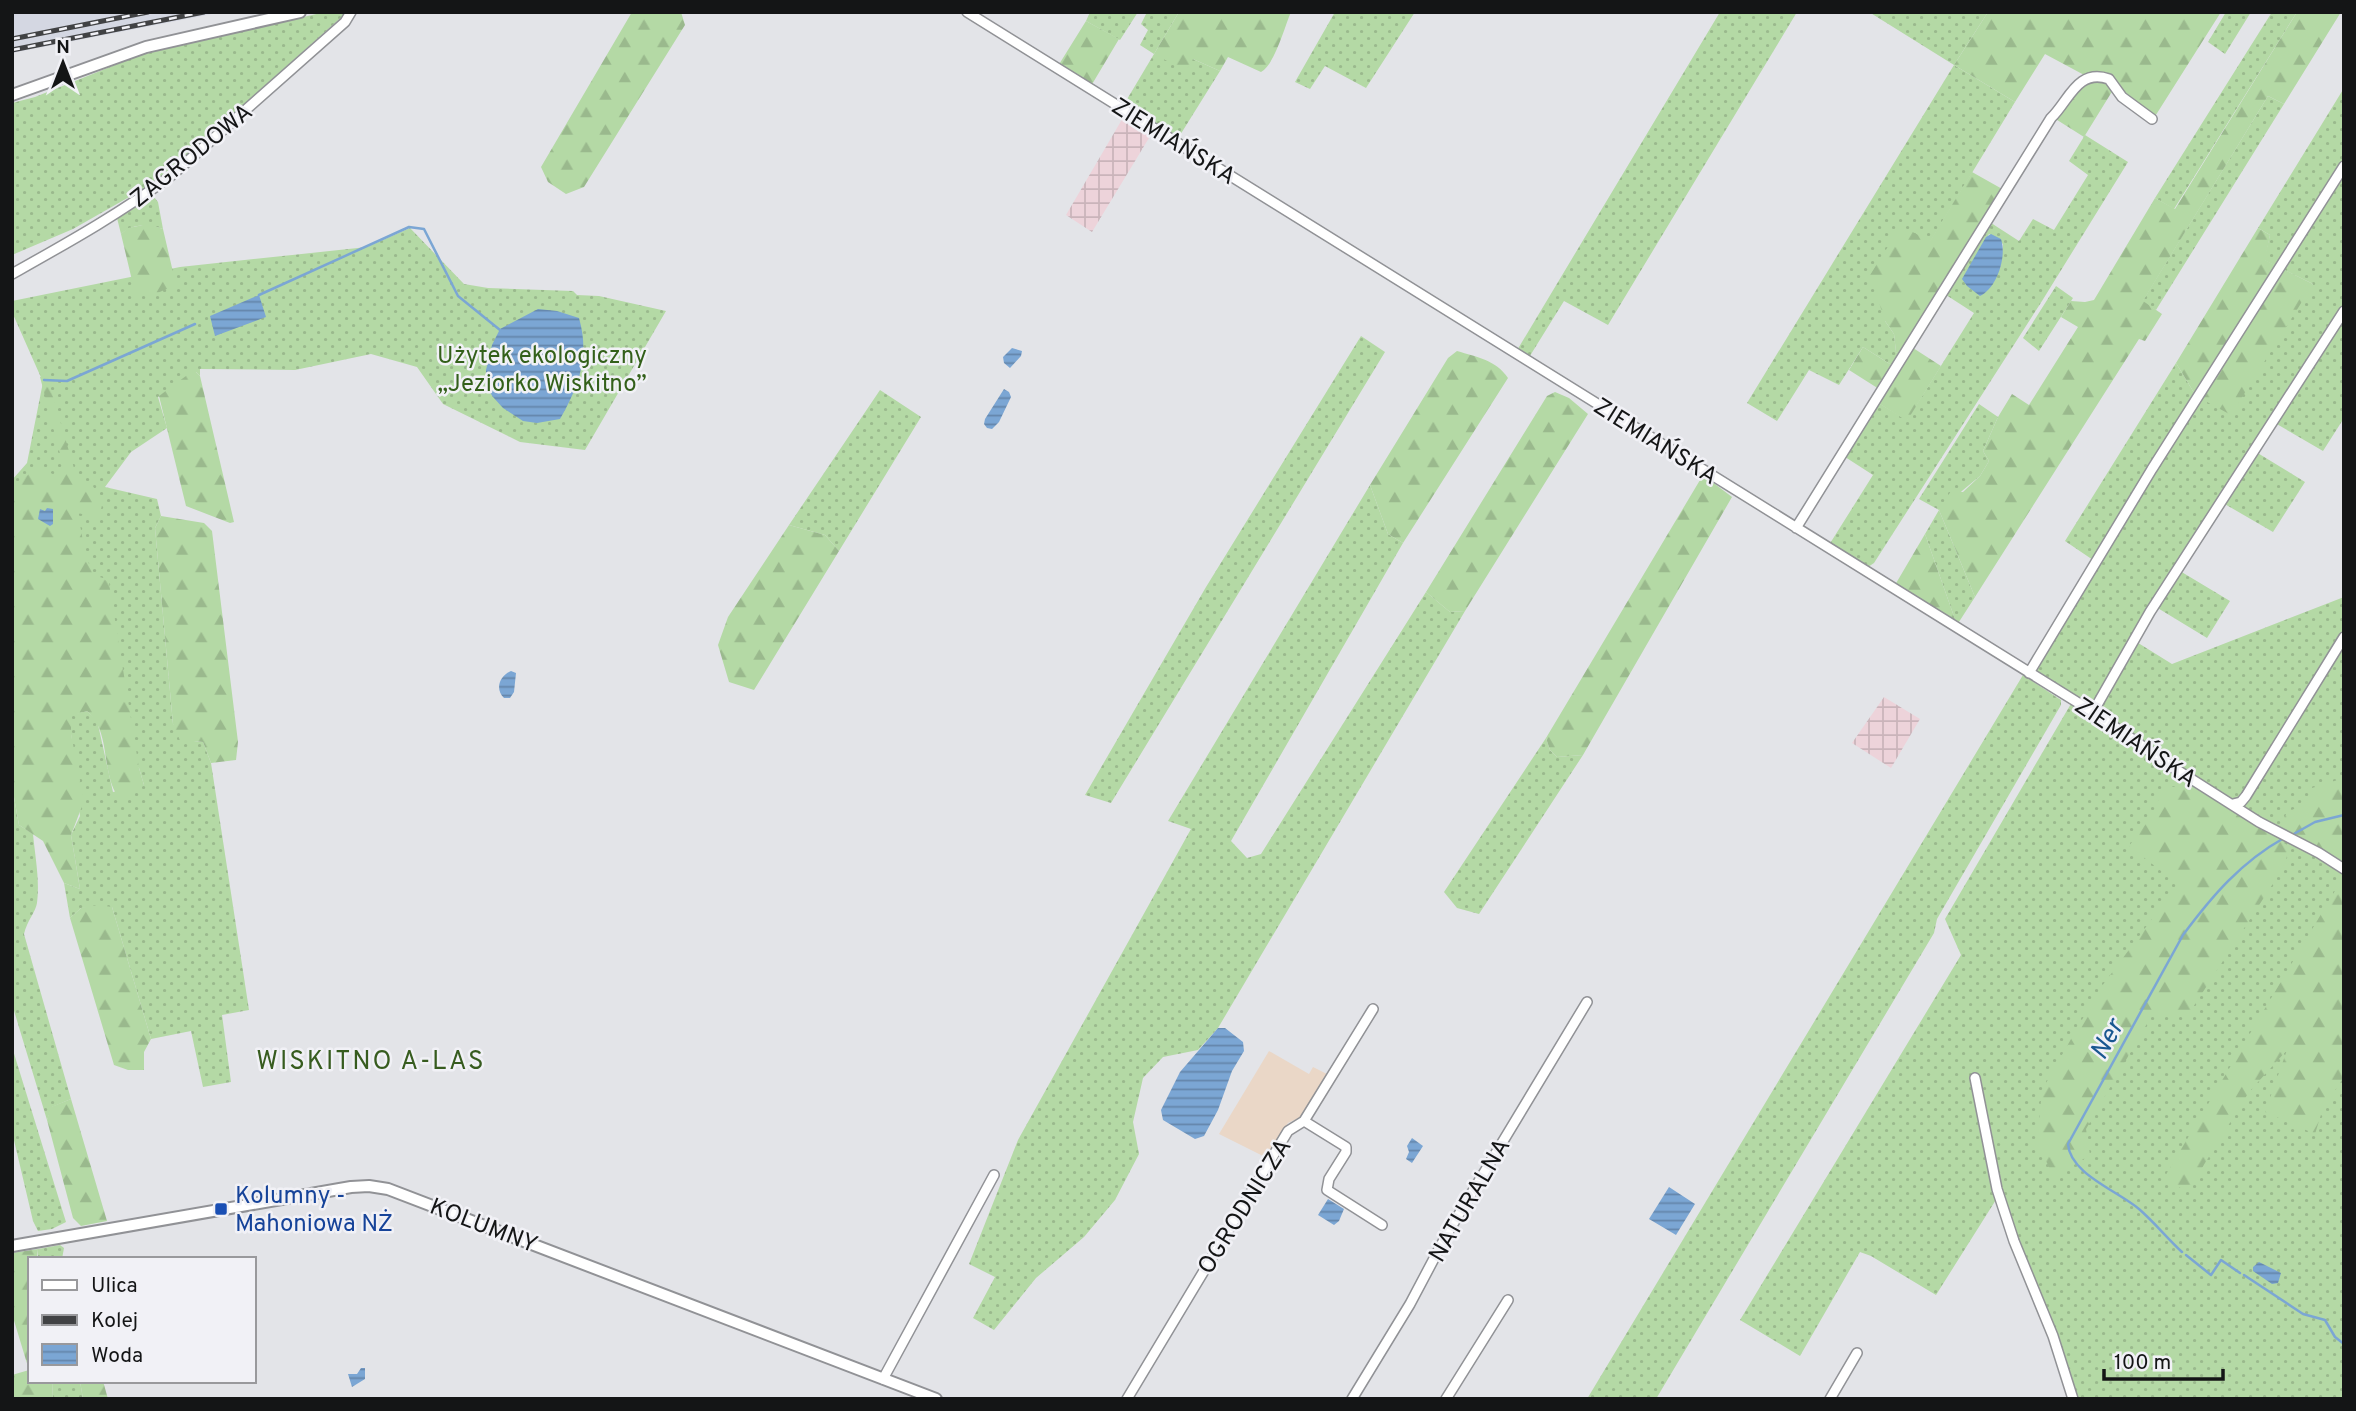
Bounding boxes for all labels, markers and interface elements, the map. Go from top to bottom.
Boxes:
north arrow [28,28,98,98]
text: N [56,36,70,60]
street label: ZIEMIAŃSKA [1105,91,1242,193]
street label: ZAGRODOWA [125,98,260,215]
park label: Użytek ekologiczny „Jeziorko Wiskitno” [437,342,647,400]
street label: ZIEMIAŃSKA [1587,391,1724,493]
street label: ZIEMIAŃSKA [2068,690,2203,796]
water label: Ner [2084,1012,2134,1066]
district label: WISKITNO A-LAS [256,1046,486,1079]
street label: OGRODNICZA [1192,1134,1299,1280]
street label: NATURALNA [1423,1134,1518,1268]
place label: Kolumny - Mahoniowa NŻ [235,1182,393,1240]
street label: KOLUMNY [425,1193,541,1261]
marker: Kolumny - Mahoniowa NŻ [213,1201,229,1217]
legend [28,1257,256,1383]
text: Ulica [91,1273,138,1300]
text: Kolej [91,1308,138,1335]
scale bar [2104,1338,2223,1382]
text: Woda [91,1343,143,1370]
text: 100 m [2114,1350,2171,1377]

